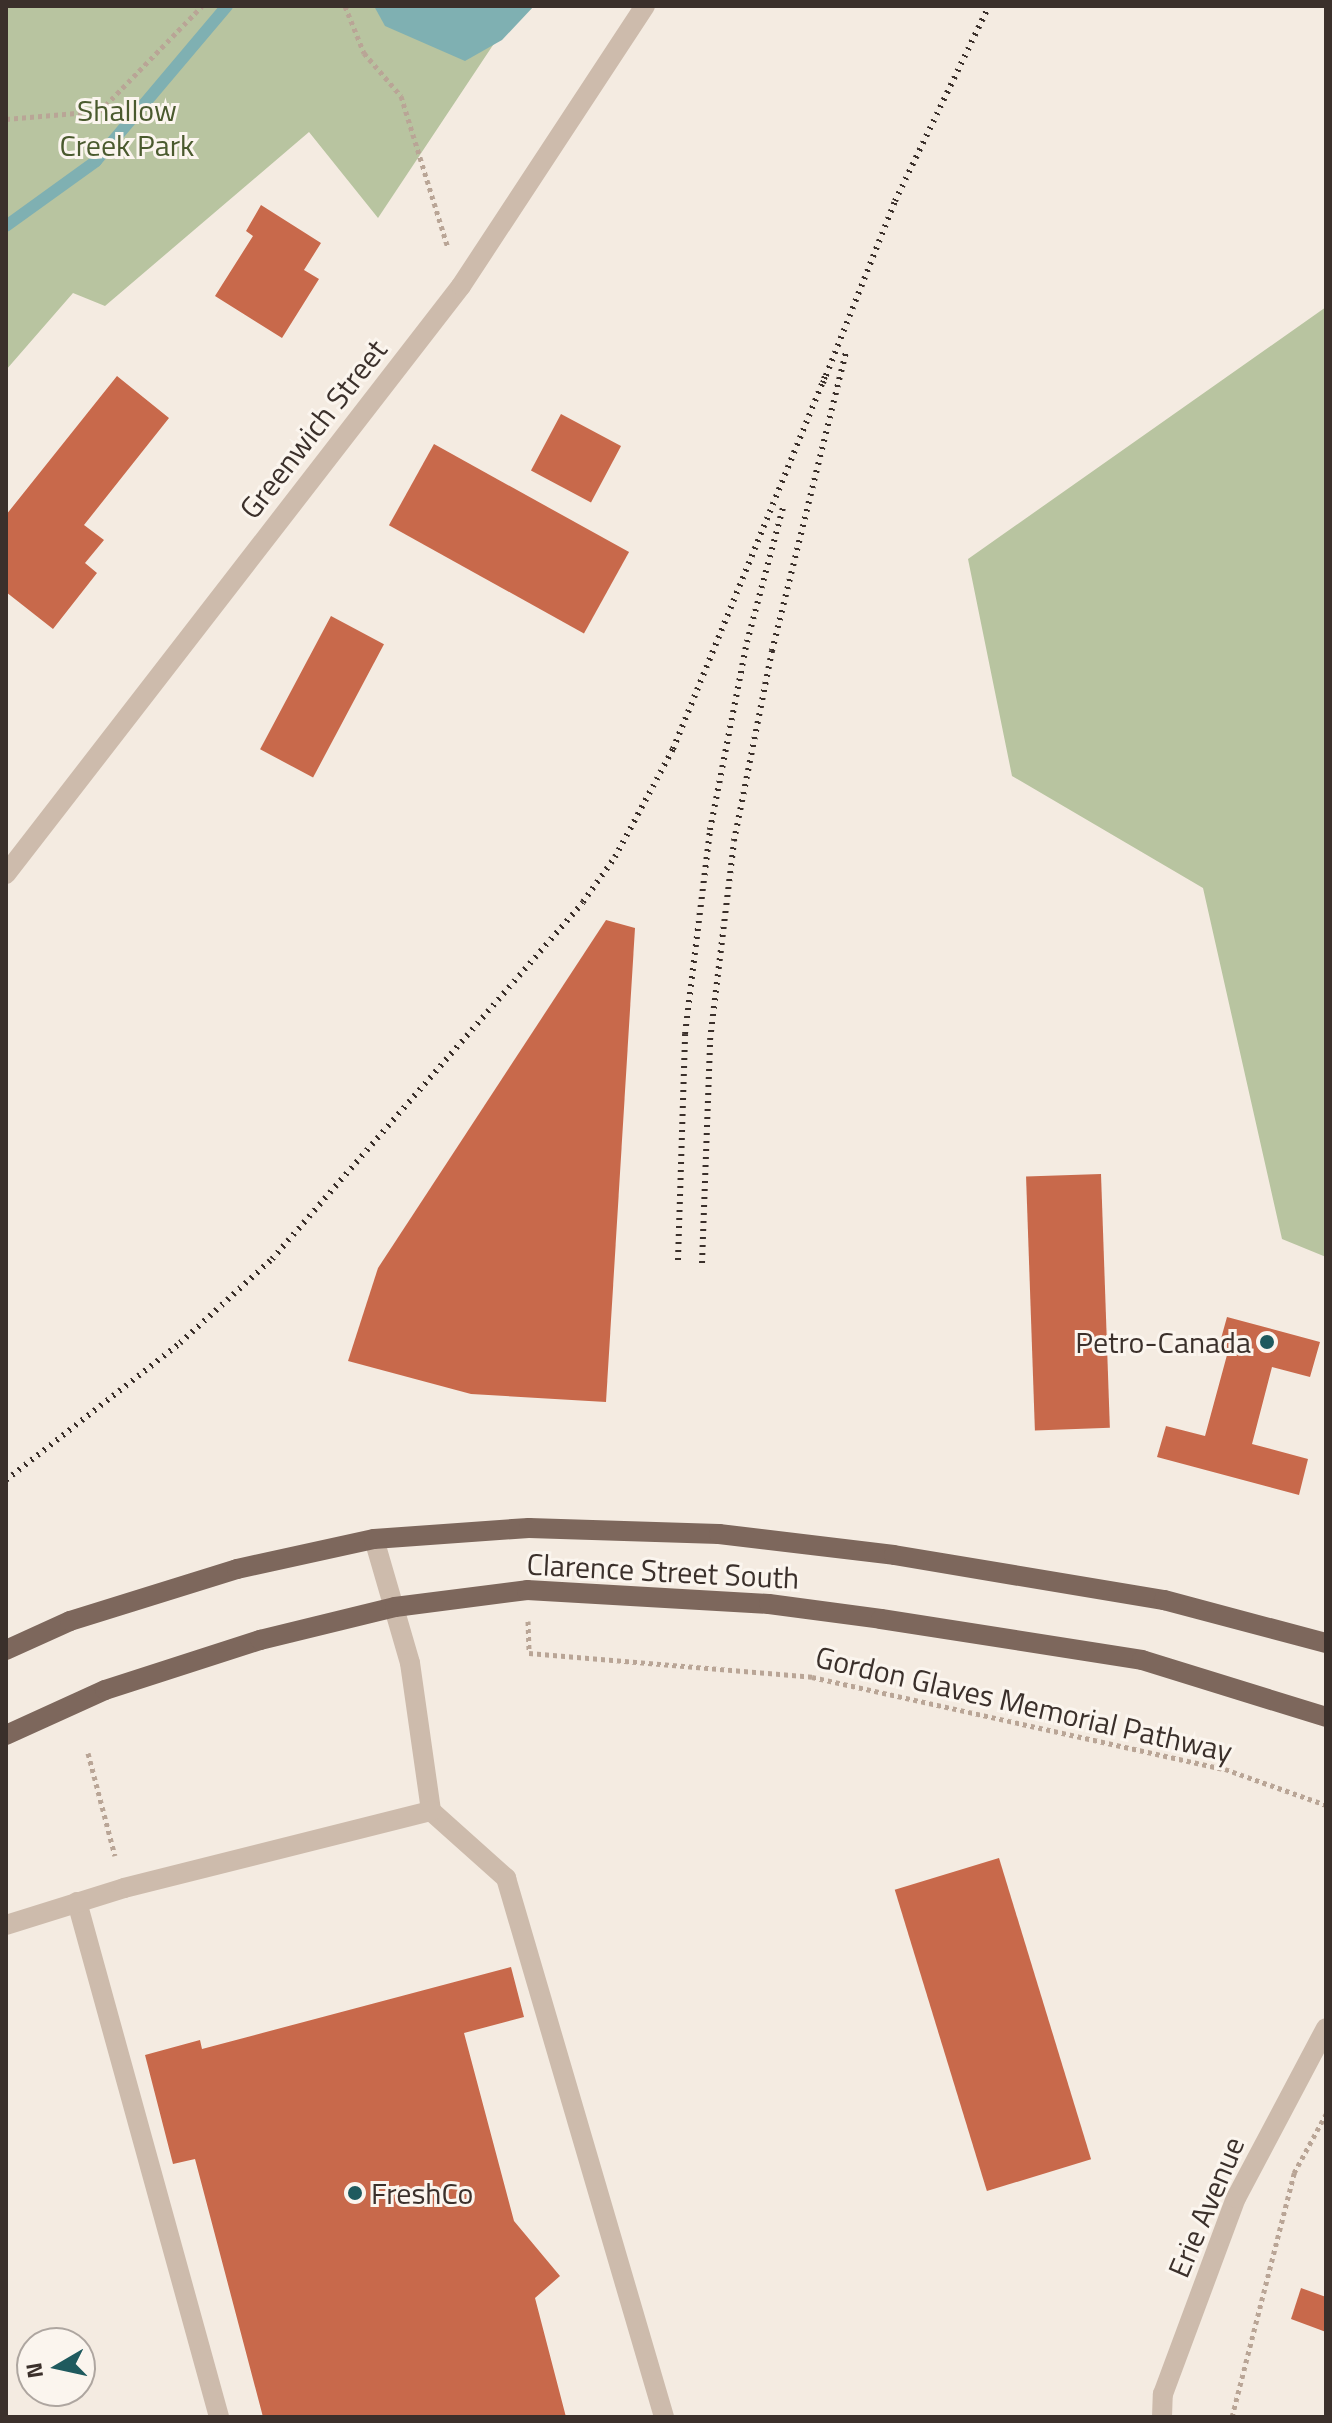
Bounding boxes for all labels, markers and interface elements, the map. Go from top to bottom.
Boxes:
park label: Shallow Creek Park [60,92,194,162]
street label: Greenwich Street [232,332,394,526]
place label: Petro-Canada [1075,1324,1251,1360]
marker: Petro-Canada [1258,1333,1276,1351]
street label: Clarence Street South [526,1546,800,1596]
street label: Gordon Glaves Memorial Pathway [812,1638,1236,1770]
street label: Erie Avenue [1160,2131,1252,2283]
place label: FreshCo [371,2175,473,2211]
marker: FreshCo [346,2184,364,2202]
north arrow [16,2327,96,2407]
text: N [16,2360,52,2381]

